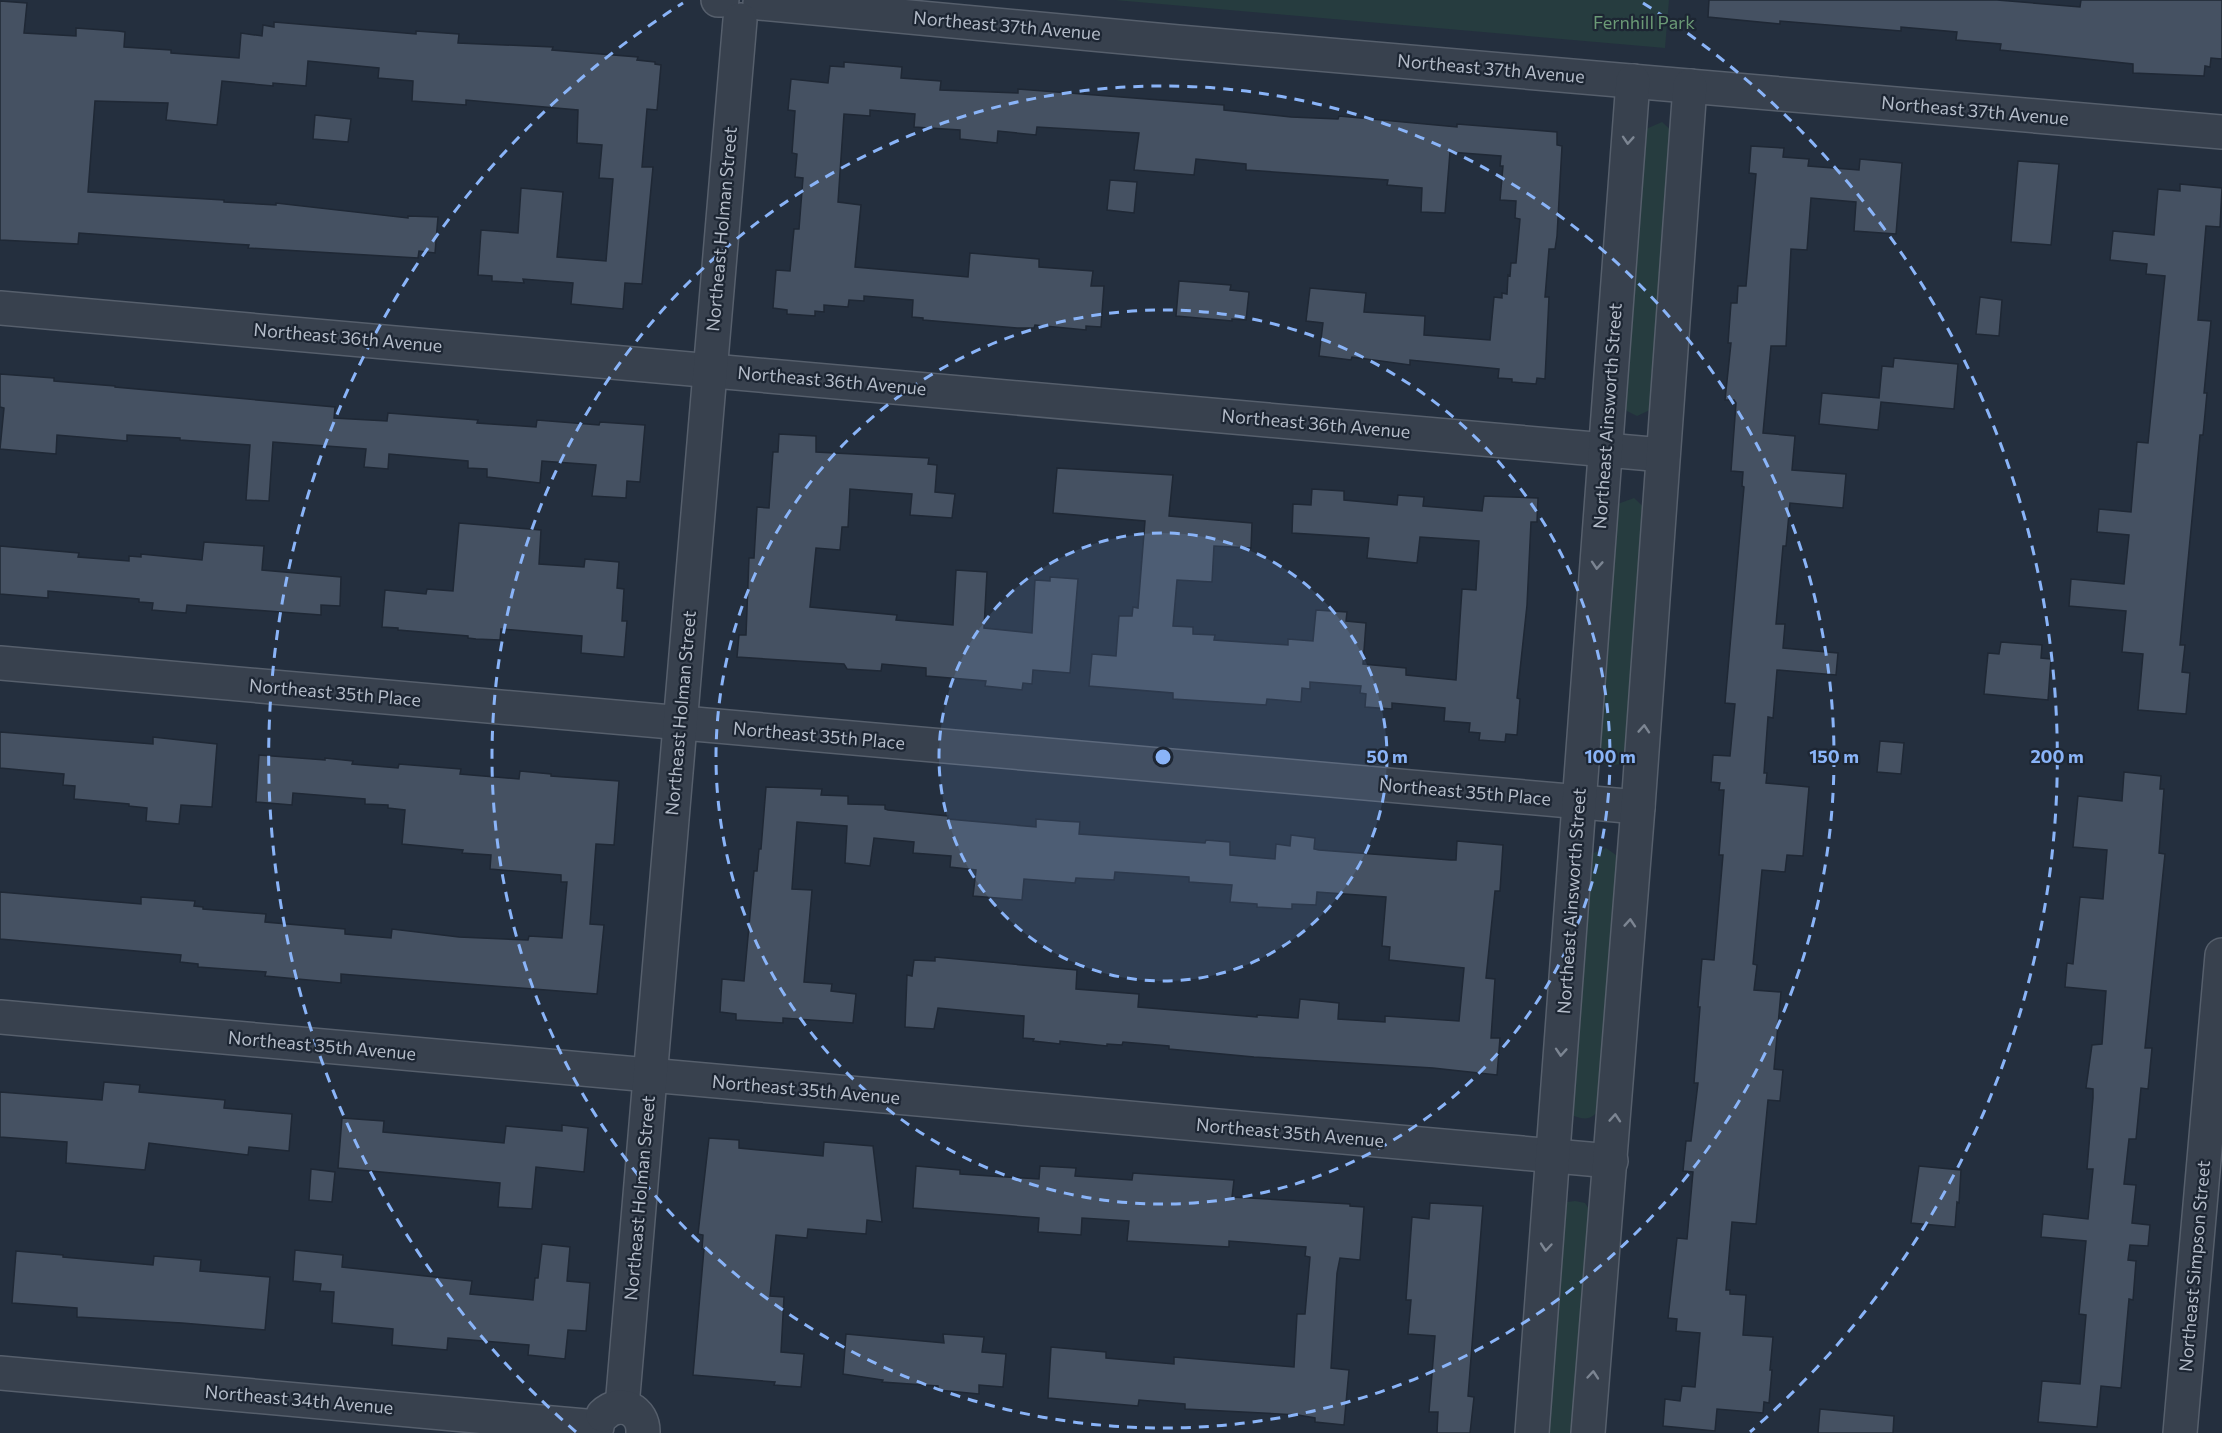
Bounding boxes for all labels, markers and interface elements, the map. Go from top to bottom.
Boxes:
street label: Northeast 37th Avenue [913,6,1102,44]
park label: Fernhill Park [1593,11,1695,33]
street label: Northeast 37th Avenue [1397,49,1586,87]
street label: Northeast 37th Avenue [1881,91,2070,129]
street label: Northeast Holman Street [701,126,741,332]
one-way arrow [1622,135,1635,144]
street label: Northeast Ainsworth Street [1588,302,1626,530]
street label: Northeast 36th Avenue [253,318,443,356]
street label: Northeast 36th Avenue [737,361,927,399]
street label: Northeast 36th Avenue [1221,404,1411,442]
one-way arrow [1591,560,1604,569]
street label: Northeast Holman Street [660,610,700,816]
street label: Northeast 35th Place [248,674,422,710]
street label: Northeast 35th Place [732,717,906,753]
one-way arrow [1637,724,1650,733]
text: 50 m [1366,745,1408,767]
text: 100 m [1584,745,1636,767]
text: 150 m [1809,745,1859,767]
text: 200 m [2030,745,2084,767]
centre of rings [1153,747,1173,767]
street label: Northeast 35th Place [1378,773,1552,809]
street label: Northeast Ainsworth Street [1552,787,1590,1015]
one-way arrow [1623,919,1636,928]
street label: Northeast 35th Avenue [227,1026,417,1064]
one-way arrow [1555,1048,1568,1057]
street label: Northeast 35th Avenue [711,1070,901,1108]
street label: Northeast Holman Street [619,1095,659,1301]
street label: Northeast 35th Avenue [1195,1113,1385,1151]
one-way arrow [1608,1113,1621,1122]
street label: Northeast Simpson Street [2174,1159,2214,1372]
one-way arrow [1540,1242,1553,1251]
one-way arrow [1586,1370,1599,1379]
street label: Northeast 34th Avenue [204,1380,394,1418]

